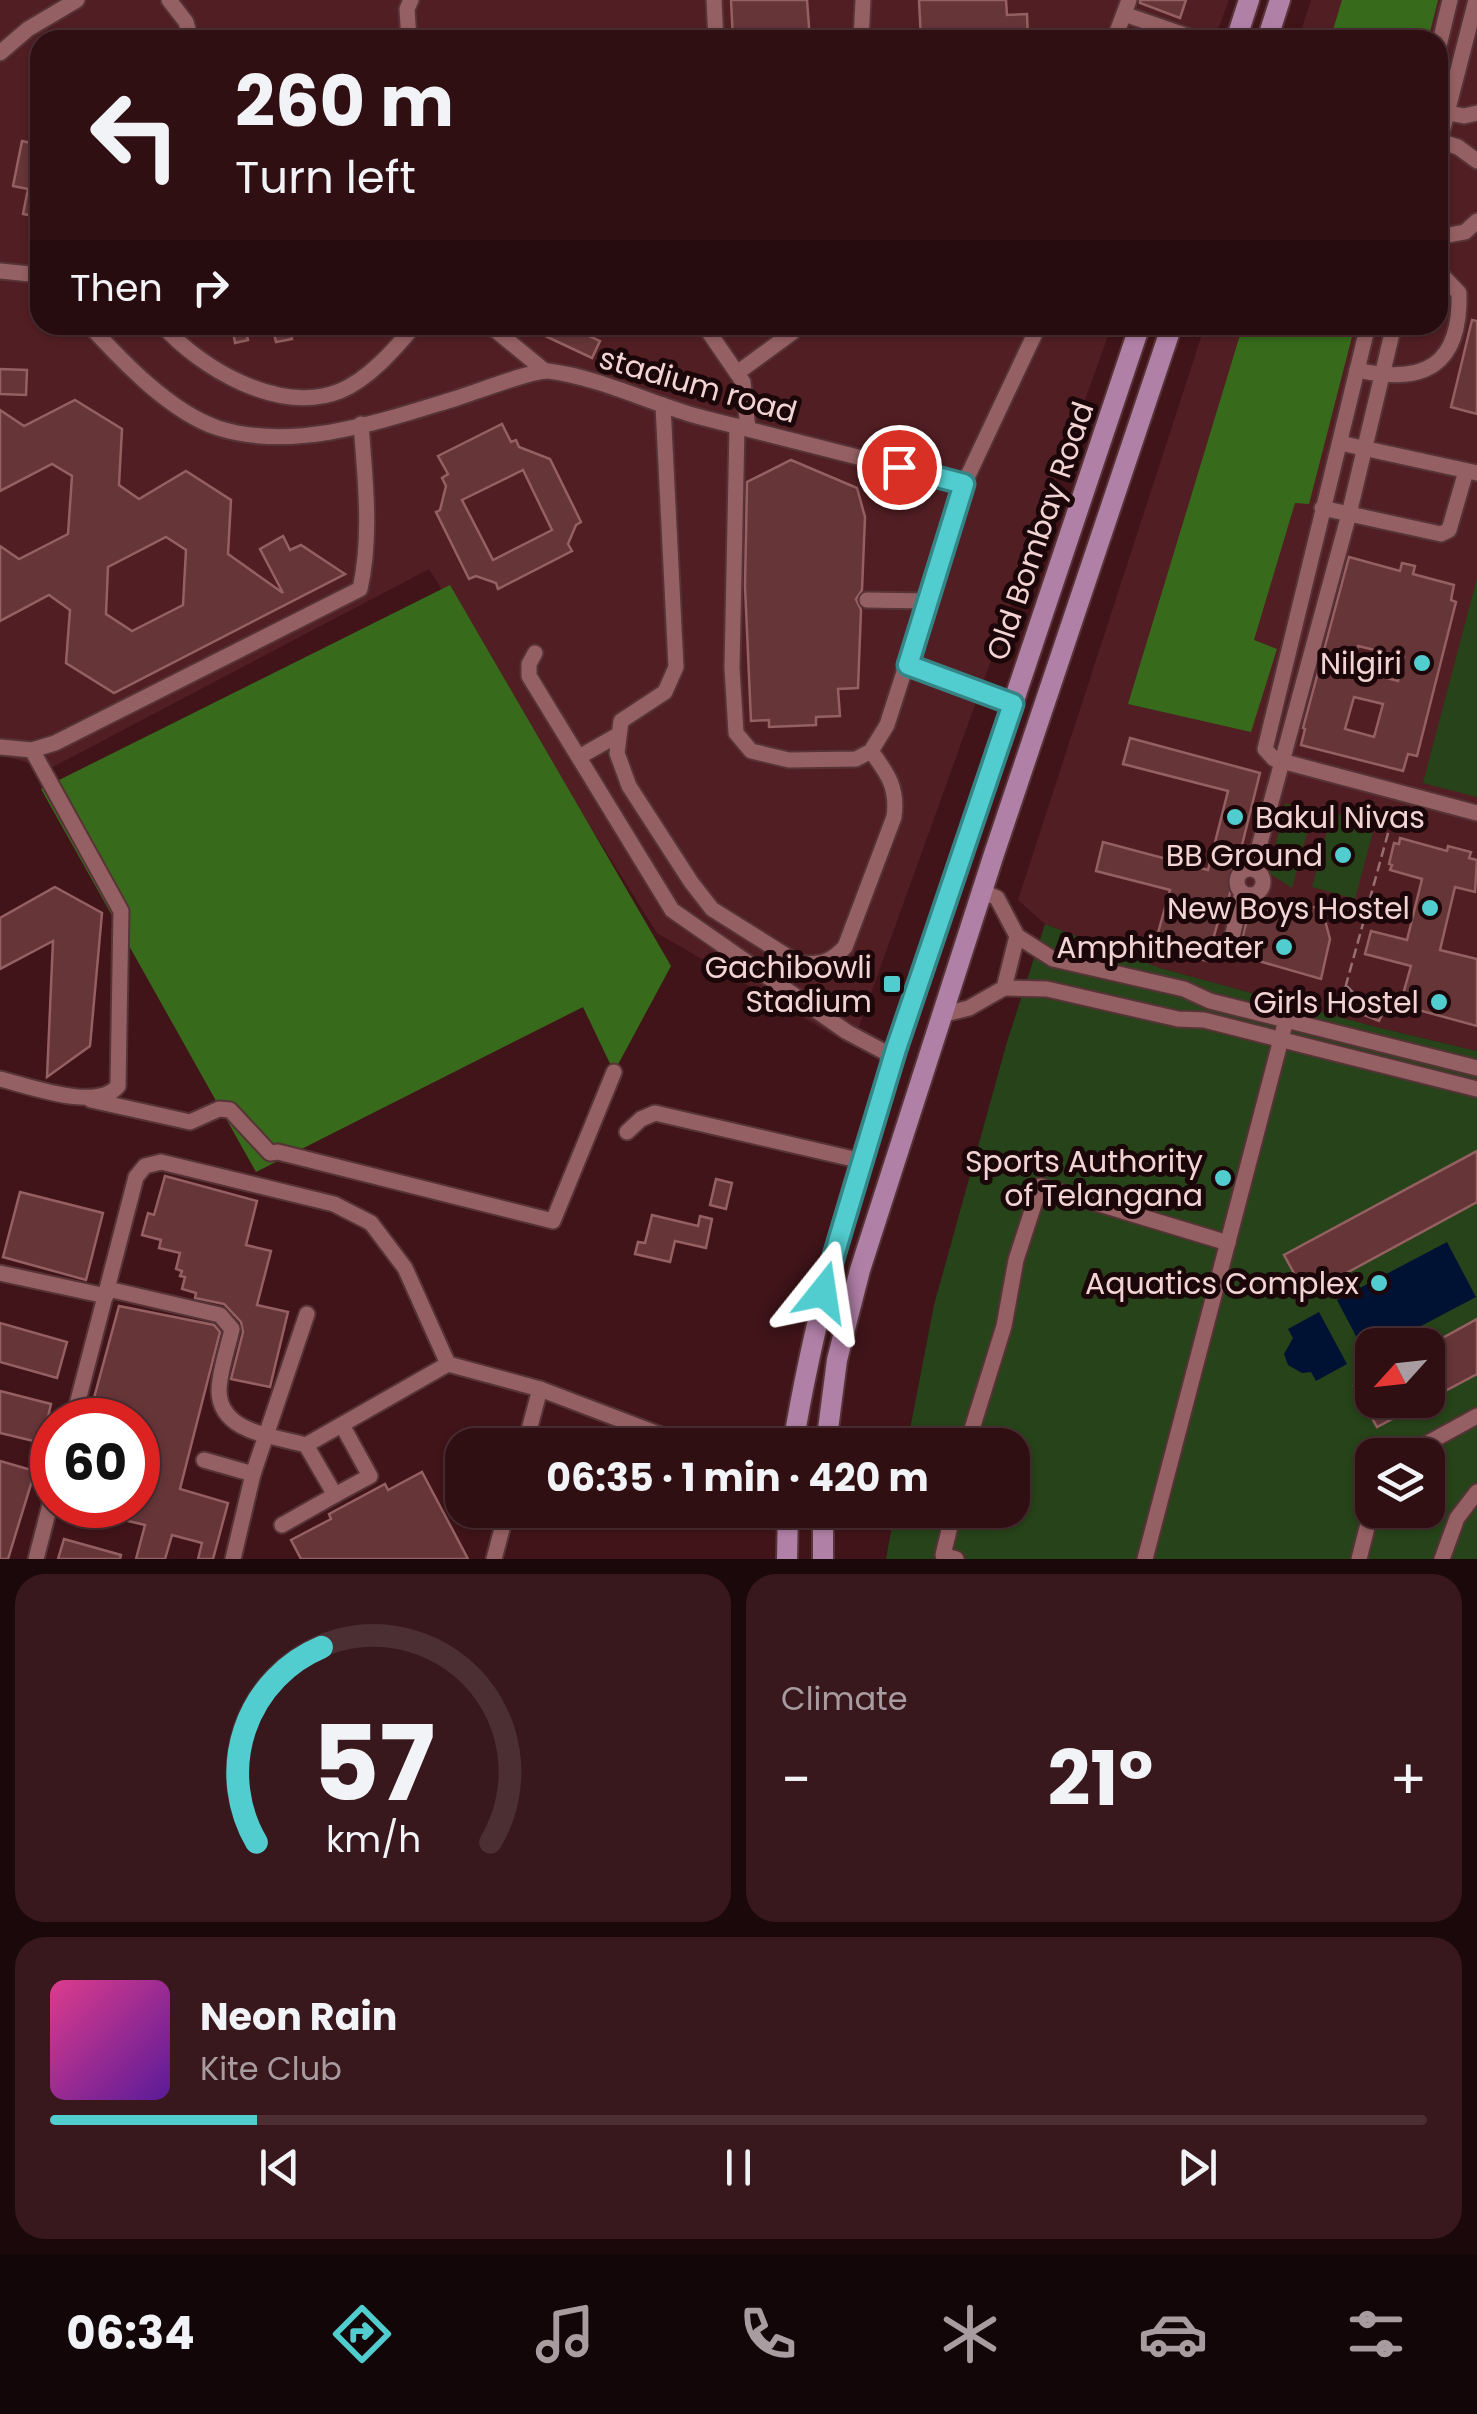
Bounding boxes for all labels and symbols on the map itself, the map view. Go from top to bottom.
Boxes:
street label: stadium road [594,336,802,434]
street label: Old Bombay Road [976,396,1104,666]
pin [857,425,942,510]
place label: Nilgiri [1320,642,1402,685]
marker: Nilgiri [1411,652,1433,674]
place label: Bakul Nivas [1255,796,1425,839]
marker: Bakul Nivas [1224,806,1246,828]
place label: BB Ground [1166,834,1323,877]
marker: BB Ground [1332,844,1354,866]
place label: New Boys Hostel [1167,887,1410,930]
marker: New Boys Hostel [1419,897,1441,919]
place label: Amphitheater [1056,926,1264,969]
marker: Amphitheater [1273,936,1295,958]
place label: Gachibowli Stadium [705,946,872,1023]
marker: Gachibowli Stadium [881,973,903,995]
place label: Girls Hostel [1254,981,1419,1024]
marker: Girls Hostel [1428,991,1450,1013]
place label: Sports Authority of Telangana [965,1140,1203,1217]
marker: Sports Authority of Telangana [1212,1167,1234,1189]
position arrow [771,1240,875,1344]
place label: Aquatics Complex [1085,1262,1359,1305]
marker: Aquatics Complex [1368,1272,1390,1294]
north arrow [1355,1328,1445,1418]
speed limit sign: 60 [30,1398,160,1528]

